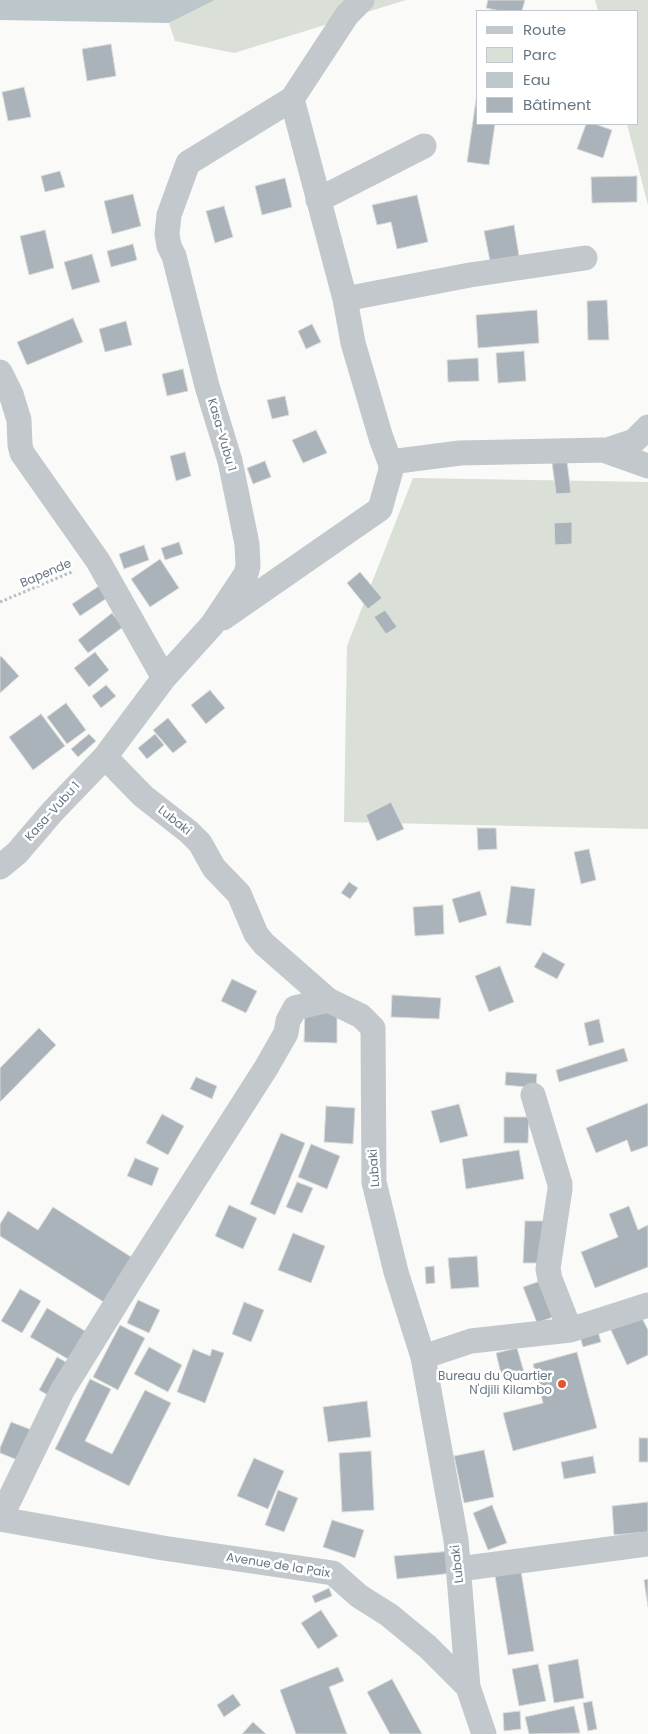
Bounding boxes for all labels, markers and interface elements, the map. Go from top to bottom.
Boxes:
legend [476,10,638,125]
text: Route [523,19,566,40]
text: Parc [523,44,557,65]
text: Eau [523,69,550,90]
text: Bâtiment [523,94,591,115]
street label: Kasa-Vubu 1 [204,397,238,473]
street label: Bapende [18,557,74,591]
street label: Kasa-Vubu 1 [23,779,83,845]
street label: Lubaki [155,803,193,839]
street label: Lubaki [366,1148,384,1188]
place label: Bureau du Quartier N'djili Kilambo [438,1370,552,1398]
marker: Bureau du Quartier N'djili Kilambo [556,1378,568,1390]
street label: Lubaki [449,1544,467,1584]
street label: Avenue de la Paix [225,1551,331,1581]

